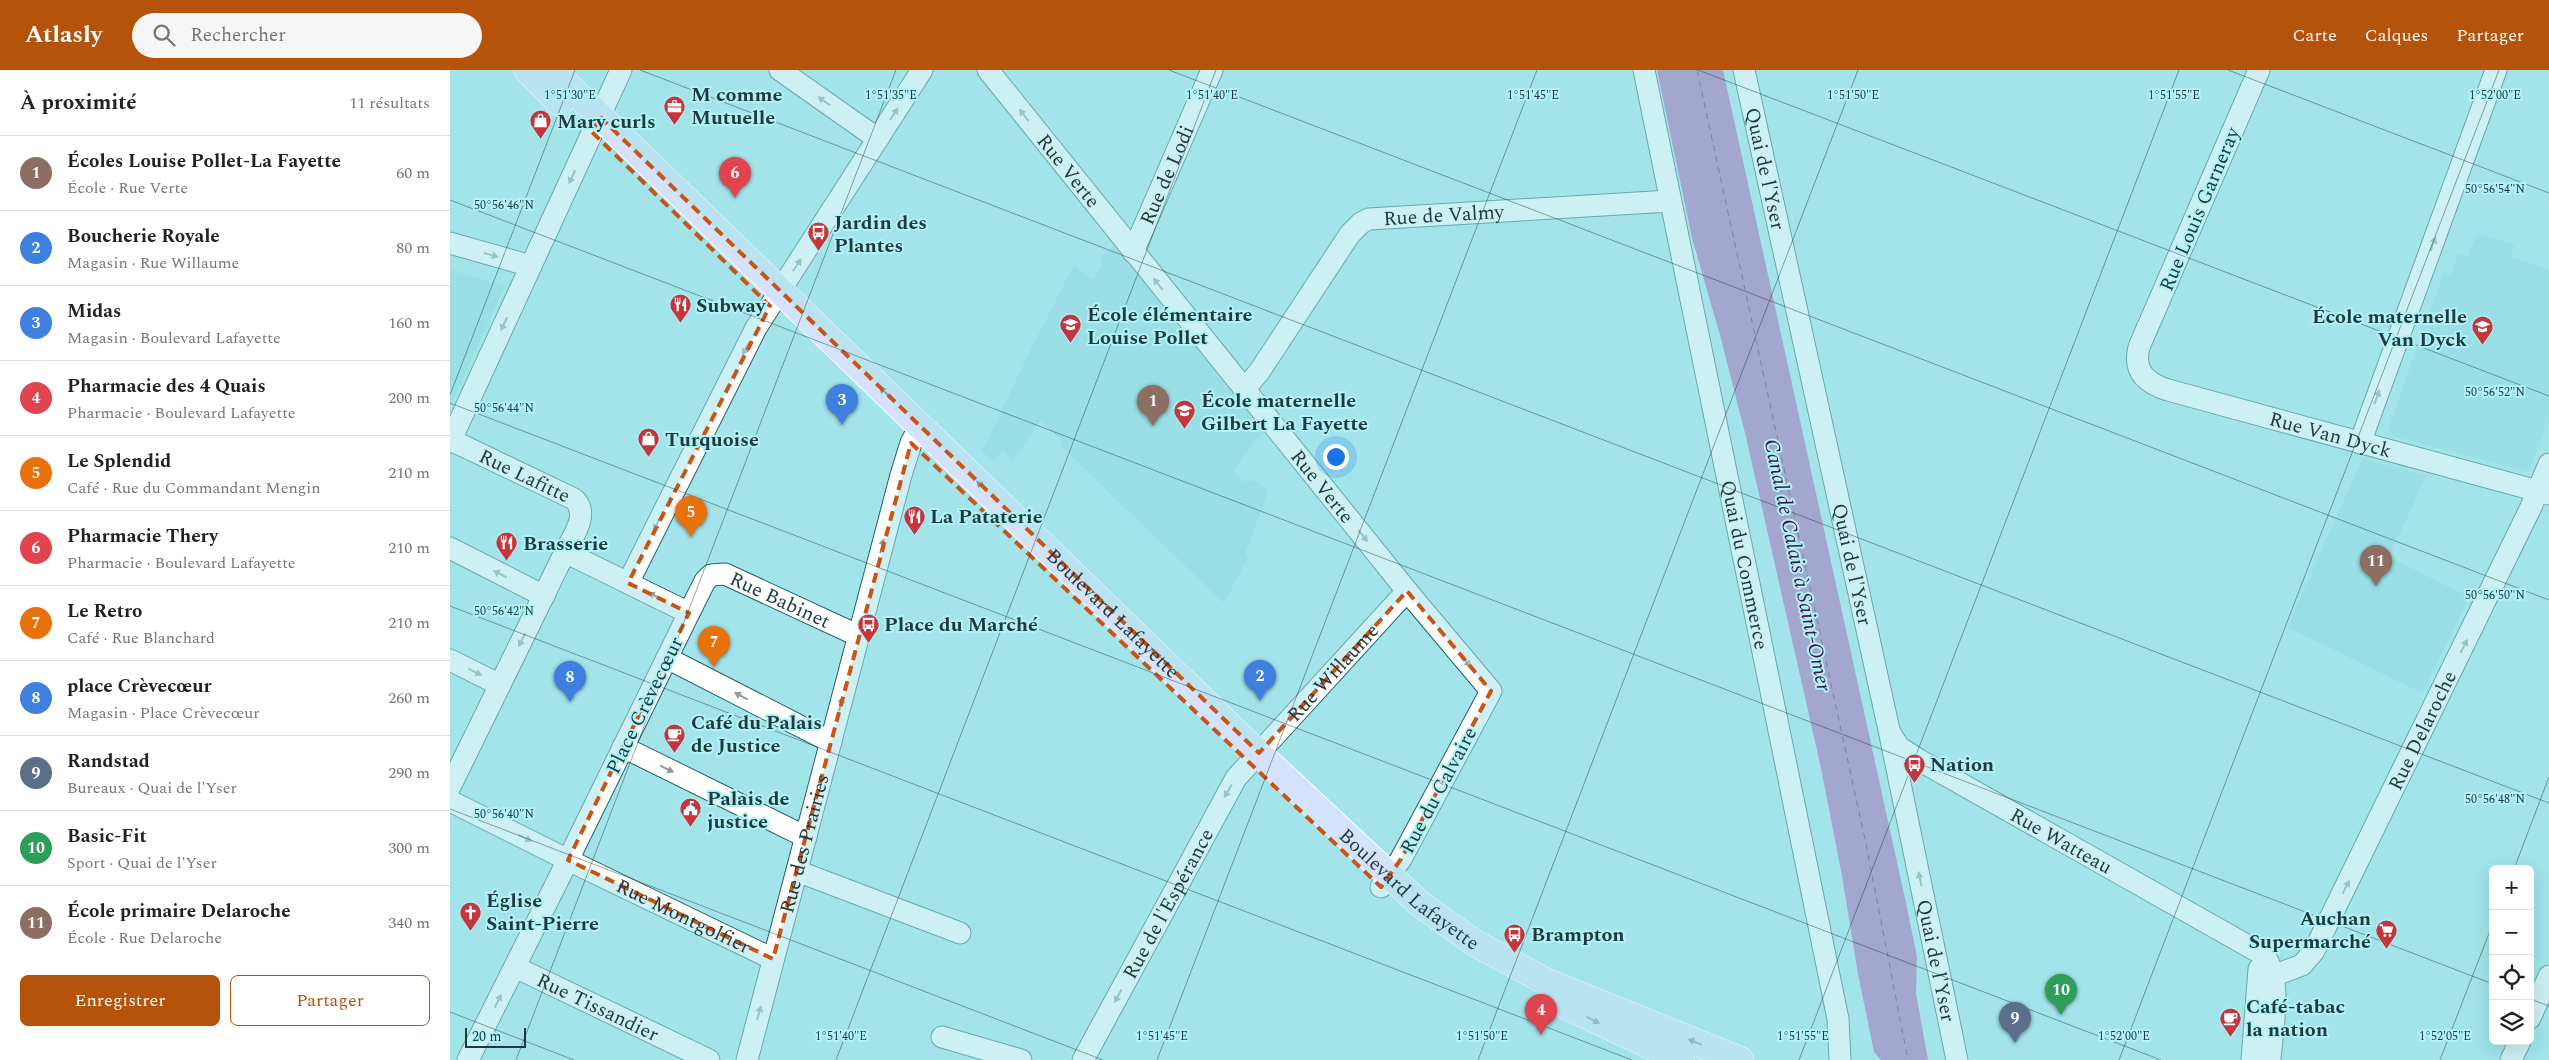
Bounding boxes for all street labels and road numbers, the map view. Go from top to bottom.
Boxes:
street label: Quai de l'Yser [1737,105,1793,233]
street label: Rue de Lodi [1132,121,1202,230]
street label: Rue Louis Garneray [2152,121,2249,296]
street label: Rue Verte [1029,128,1107,215]
street label: Rue de Valmy [1382,197,1506,234]
street label: Rue Van Dyck [2266,404,2395,466]
street label: Rue Lafitte [474,442,575,511]
street label: Rue Verte [1283,443,1361,530]
street label: Quai du Commerce [1712,477,1776,652]
street label: Quai de l'Yser [1824,500,1880,628]
street label: Boulevard Lafayette [1039,542,1186,686]
street label: Rue Babinet [724,564,835,637]
street label: Rue Willaume [1280,617,1386,729]
street label: Place Crèvecœur [599,632,691,779]
street label: Rue Delaroche [2381,666,2465,796]
street label: Rue du Calvaire [1393,722,1485,859]
street label: Rue des Prairies [772,771,838,917]
street label: Rue Watteau [2004,800,2117,882]
street label: Boulevard Lafayette [1332,821,1484,959]
street label: Rue de l'Espérance [1116,823,1222,985]
street label: Rue Montgolfier [611,871,756,962]
street label: Quai de l'Yser [1908,897,1963,1025]
street label: Rue Tissandier [531,966,664,1050]

